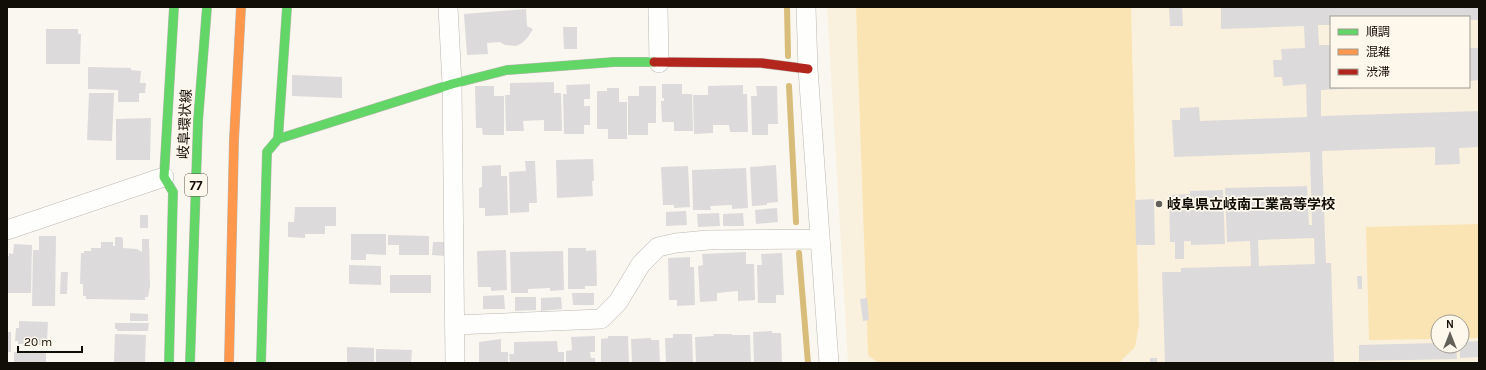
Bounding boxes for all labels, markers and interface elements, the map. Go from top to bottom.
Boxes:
legend [1330,16,1470,88]
text: 順調 [1366,25,1390,39]
text: 混雑 [1366,45,1390,59]
text: 渋滞 [1366,65,1390,79]
street label: 岐阜環状線 [175,89,195,159]
road number: 77 [185,174,207,196]
place label: 岐阜県立岐南工業高等学校 [1167,196,1335,213]
marker: 岐阜県立岐南工業高等学校 [1154,199,1164,209]
north arrow [1430,314,1470,354]
text: N [1446,318,1454,331]
scale bar [18,328,82,354]
text: 20 m [24,335,52,349]

